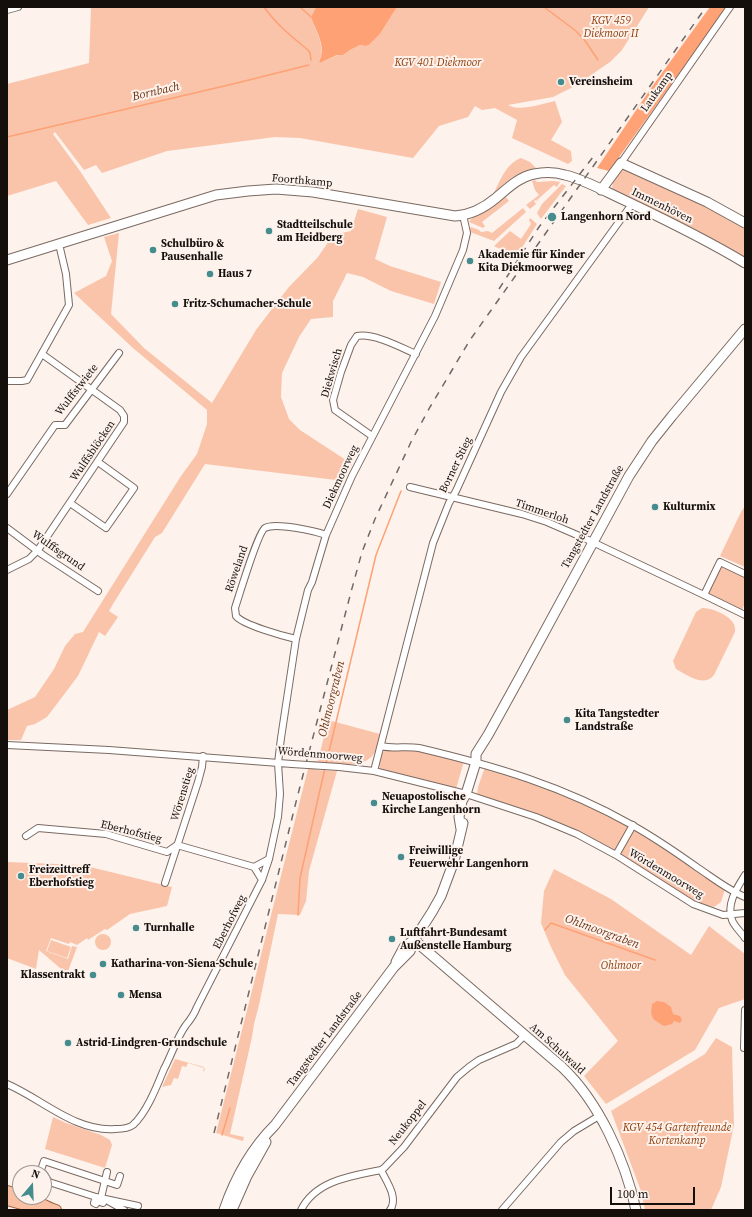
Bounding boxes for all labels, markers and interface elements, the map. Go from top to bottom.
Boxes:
park label: KGV 459 Diekmoor II [583,14,639,40]
park label: KGV 401 Diekmoor [394,56,482,70]
street label: Laukamp [638,69,676,115]
place label: Vereinsheim [569,75,633,89]
marker: Vereinsheim [556,77,566,87]
water label: Bornbach [131,80,181,104]
street label: Foorthkamp [271,172,333,190]
street label: Immenhöven [629,186,695,226]
place label: Langenhorn Nord [561,210,651,224]
marker: Langenhorn Nord [546,211,558,223]
place label: Stadtteilschule am Heidberg [277,218,353,244]
marker: Stadtteilschule am Heidberg [264,226,274,236]
place label: Schulbüro & Pausenhalle [161,237,224,263]
marker: Schulbüro & Pausenhalle [148,245,158,255]
place label: Akademie für Kinder Kita Diekmoorweg [478,248,585,274]
marker: Akademie für Kinder Kita Diekmoorweg [465,256,475,266]
place label: Haus 7 [218,267,252,281]
marker: Haus 7 [205,269,215,279]
place label: Fritz-Schumacher-Schule [183,297,311,311]
marker: Fritz-Schumacher-Schule [170,299,180,309]
street label: Diekwisch [319,347,345,399]
street label: Wulffstwiete [53,362,101,418]
street label: Wulffsblöcken [68,418,118,484]
street label: Borner Stieg [437,435,475,495]
street label: Diekmoorweg [320,443,362,511]
street label: Tangstedter Landstraße [559,463,627,571]
street label: Timmerloh [514,497,570,527]
place label: Kulturmix [663,500,716,514]
marker: Kulturmix [650,502,660,512]
street label: Wulffsgrund [29,528,87,574]
street label: Röweland [223,544,251,594]
water label: Ohlmoorgraben [316,659,348,739]
place label: Kita Tangstedter Landstraße [575,707,659,733]
marker: Kita Tangstedter Landstraße [562,715,572,725]
street label: Wördenmoorweg [277,745,363,765]
street label: Wörenstieg [169,765,197,823]
place label: Neuapostolische Kirche Langenhorn [382,790,480,816]
marker: Neuapostolische Kirche Langenhorn [369,798,379,808]
street label: Eberhofstieg [99,818,163,846]
place label: Freiwillige Feuerwehr Langenhorn [409,844,529,870]
street label: Wördenmoorweg [626,846,706,902]
marker: Freiwillige Feuerwehr Langenhorn [396,852,406,862]
place label: Freizeittreff Eberhofstieg [29,863,94,889]
marker: Freizeittreff Eberhofstieg [16,871,26,881]
street label: Eberhofweg [211,893,249,951]
water label: Ohlmoorgraben [563,912,641,952]
place label: Turnhalle [144,921,194,935]
marker: Turnhalle [131,923,141,933]
place label: Luftfahrt-Bundesamt Außenstelle Hamburg [400,926,511,952]
marker: Luftfahrt-Bundesamt Außenstelle Hamburg [387,934,397,944]
place label: Katharina-von-Siena-Schule [111,957,253,971]
marker: Katharina-von-Siena-Schule [98,959,108,969]
park label: Ohlmoor [601,959,641,973]
place label: Klassentrakt [21,968,85,982]
marker: Klassentrakt [88,970,98,980]
place label: Mensa [129,988,162,1002]
street label: Tangstedter Landstraße [285,989,365,1089]
marker: Mensa [116,990,126,1000]
street label: Am Schulwald [527,1021,587,1077]
place label: Astrid-Lindgren-Grundschule [76,1036,227,1050]
marker: Astrid-Lindgren-Grundschule [63,1038,73,1048]
street label: Neukoppel [386,1098,430,1148]
park label: KGV 454 Gartenfreunde Kortenkamp [623,1121,731,1147]
north arrow [12,1165,52,1205]
text: N [30,1166,42,1183]
scale bar [612,1179,697,1205]
text: 100 m [617,1186,649,1202]

